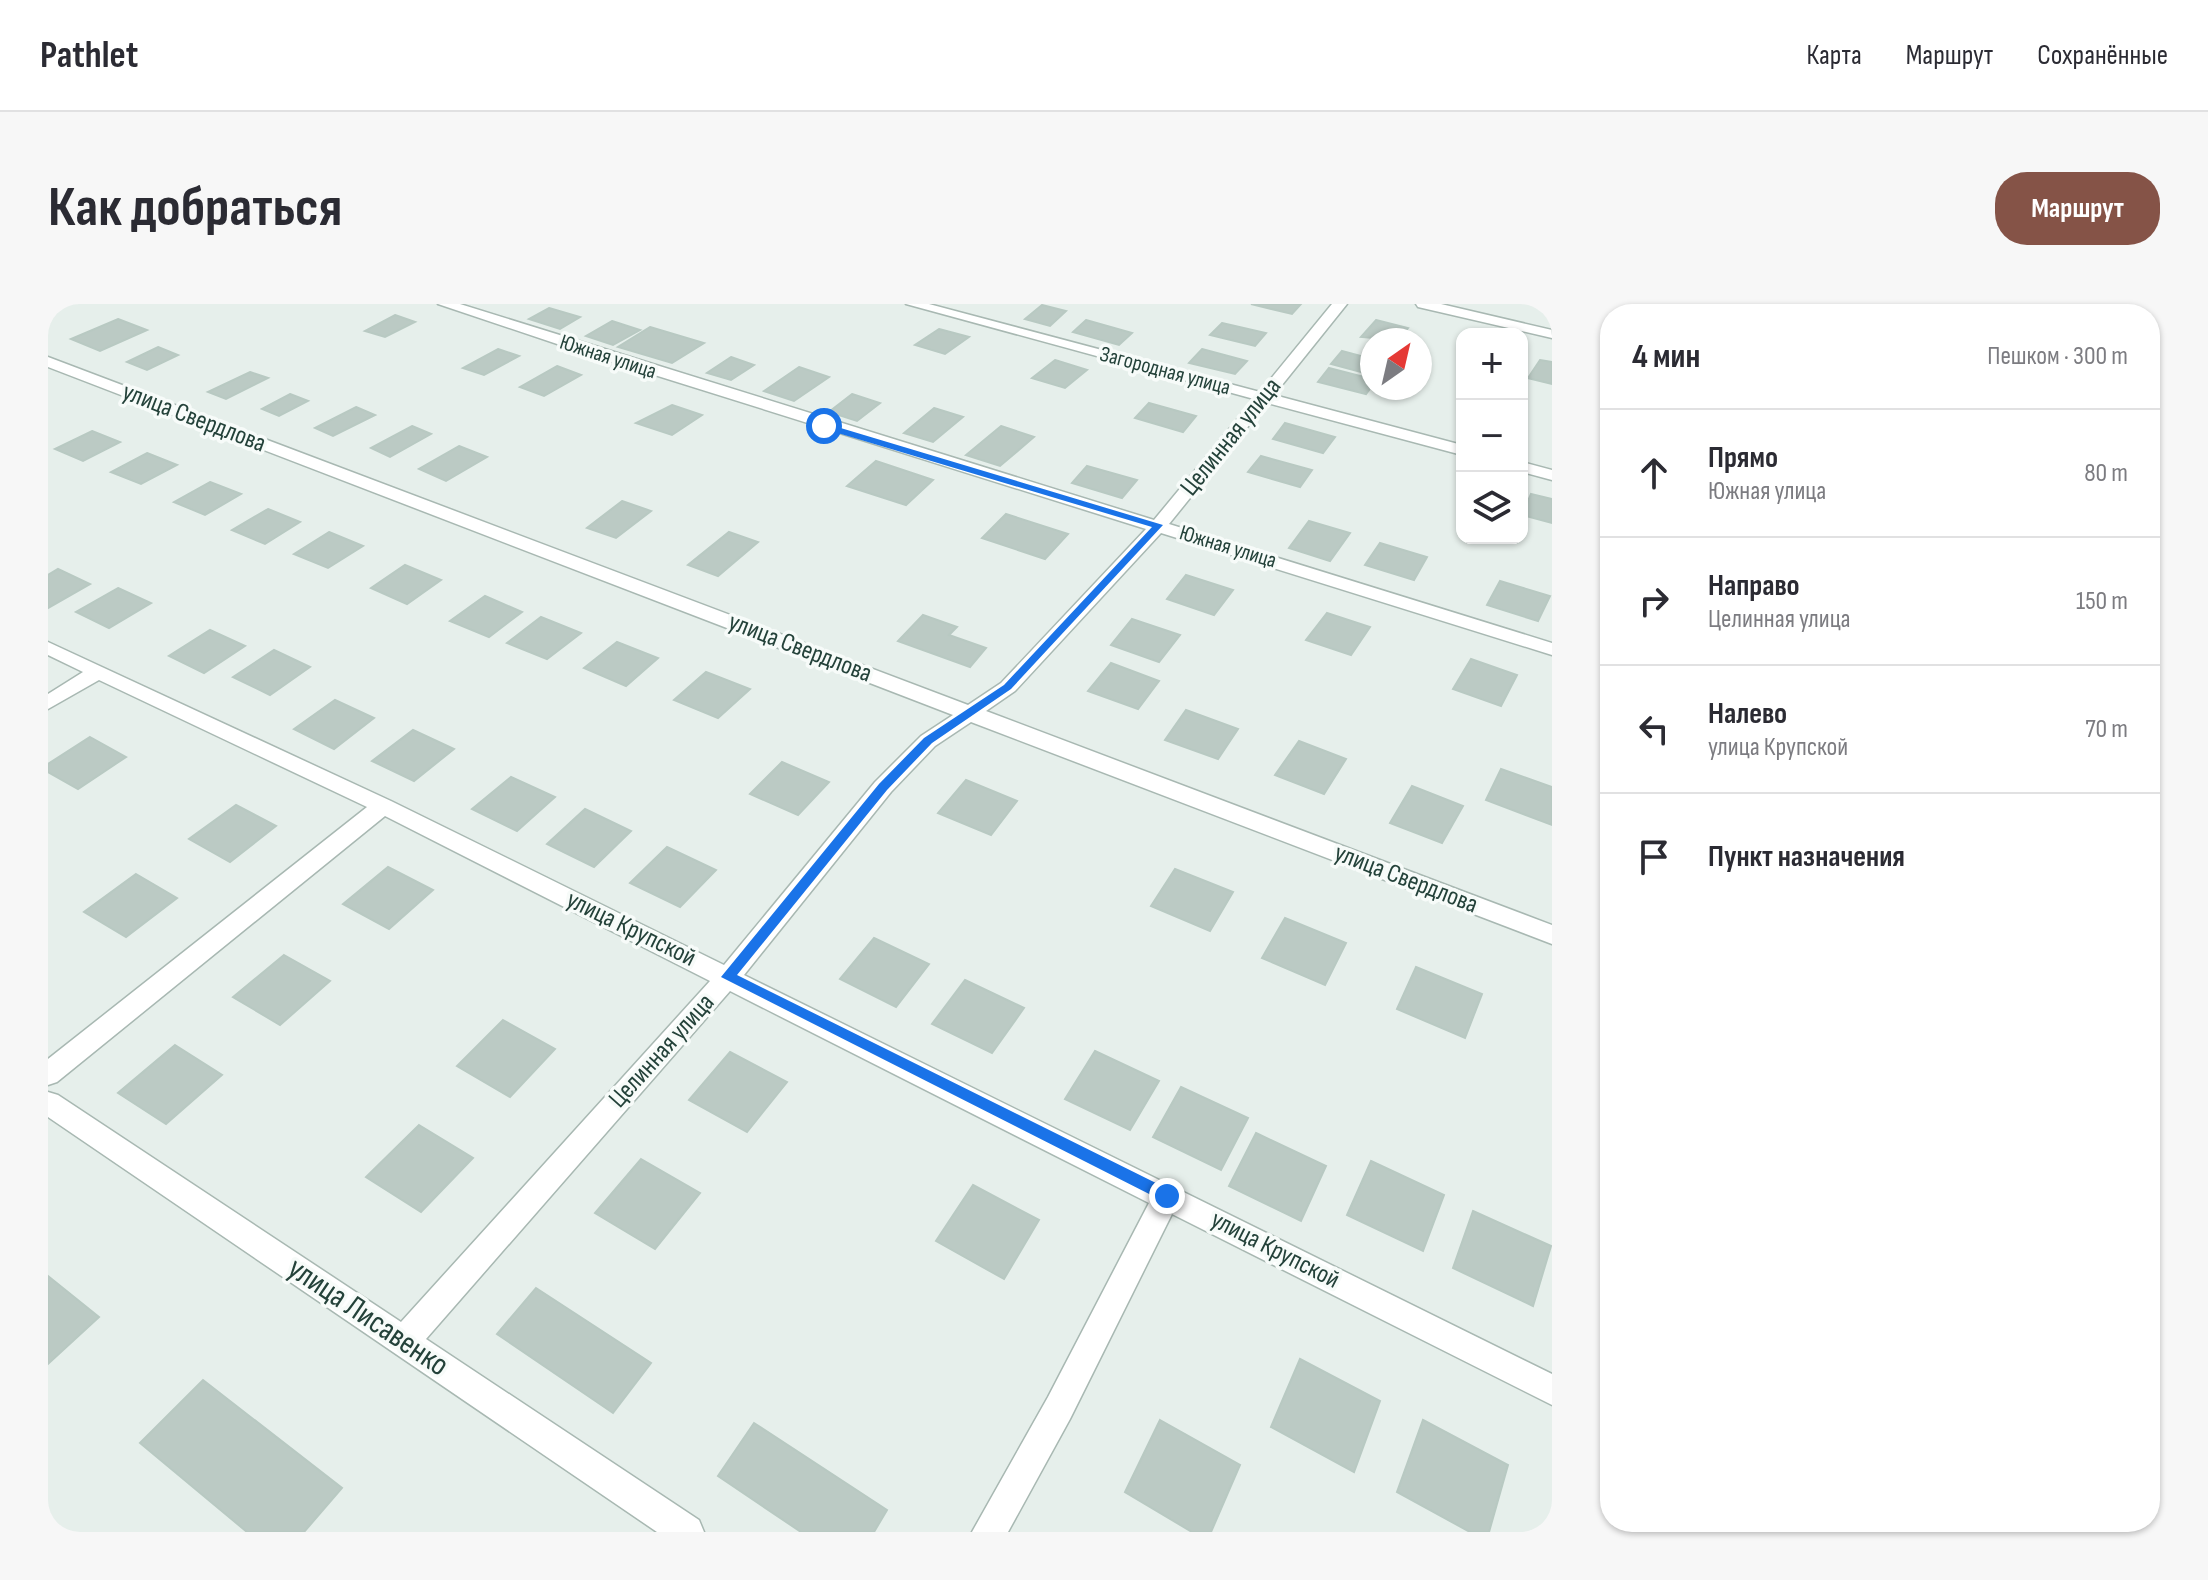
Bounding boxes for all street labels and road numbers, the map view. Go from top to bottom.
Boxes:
street label: Южная улица [556,329,660,385]
street label: Загородная улица [1097,341,1233,401]
street label: Целинная улица [1174,372,1288,502]
street label: улица Свердлова [118,376,270,460]
street label: Южная улица [1176,519,1280,575]
street label: улица Свердлова [724,606,876,690]
street label: улица Свердлова [1330,837,1482,921]
street label: улица Крупской [561,884,701,974]
street label: Целинная улица [603,988,721,1114]
street label: улица Крупской [1205,1204,1345,1296]
street label: улица Лисавенко [280,1249,456,1385]

